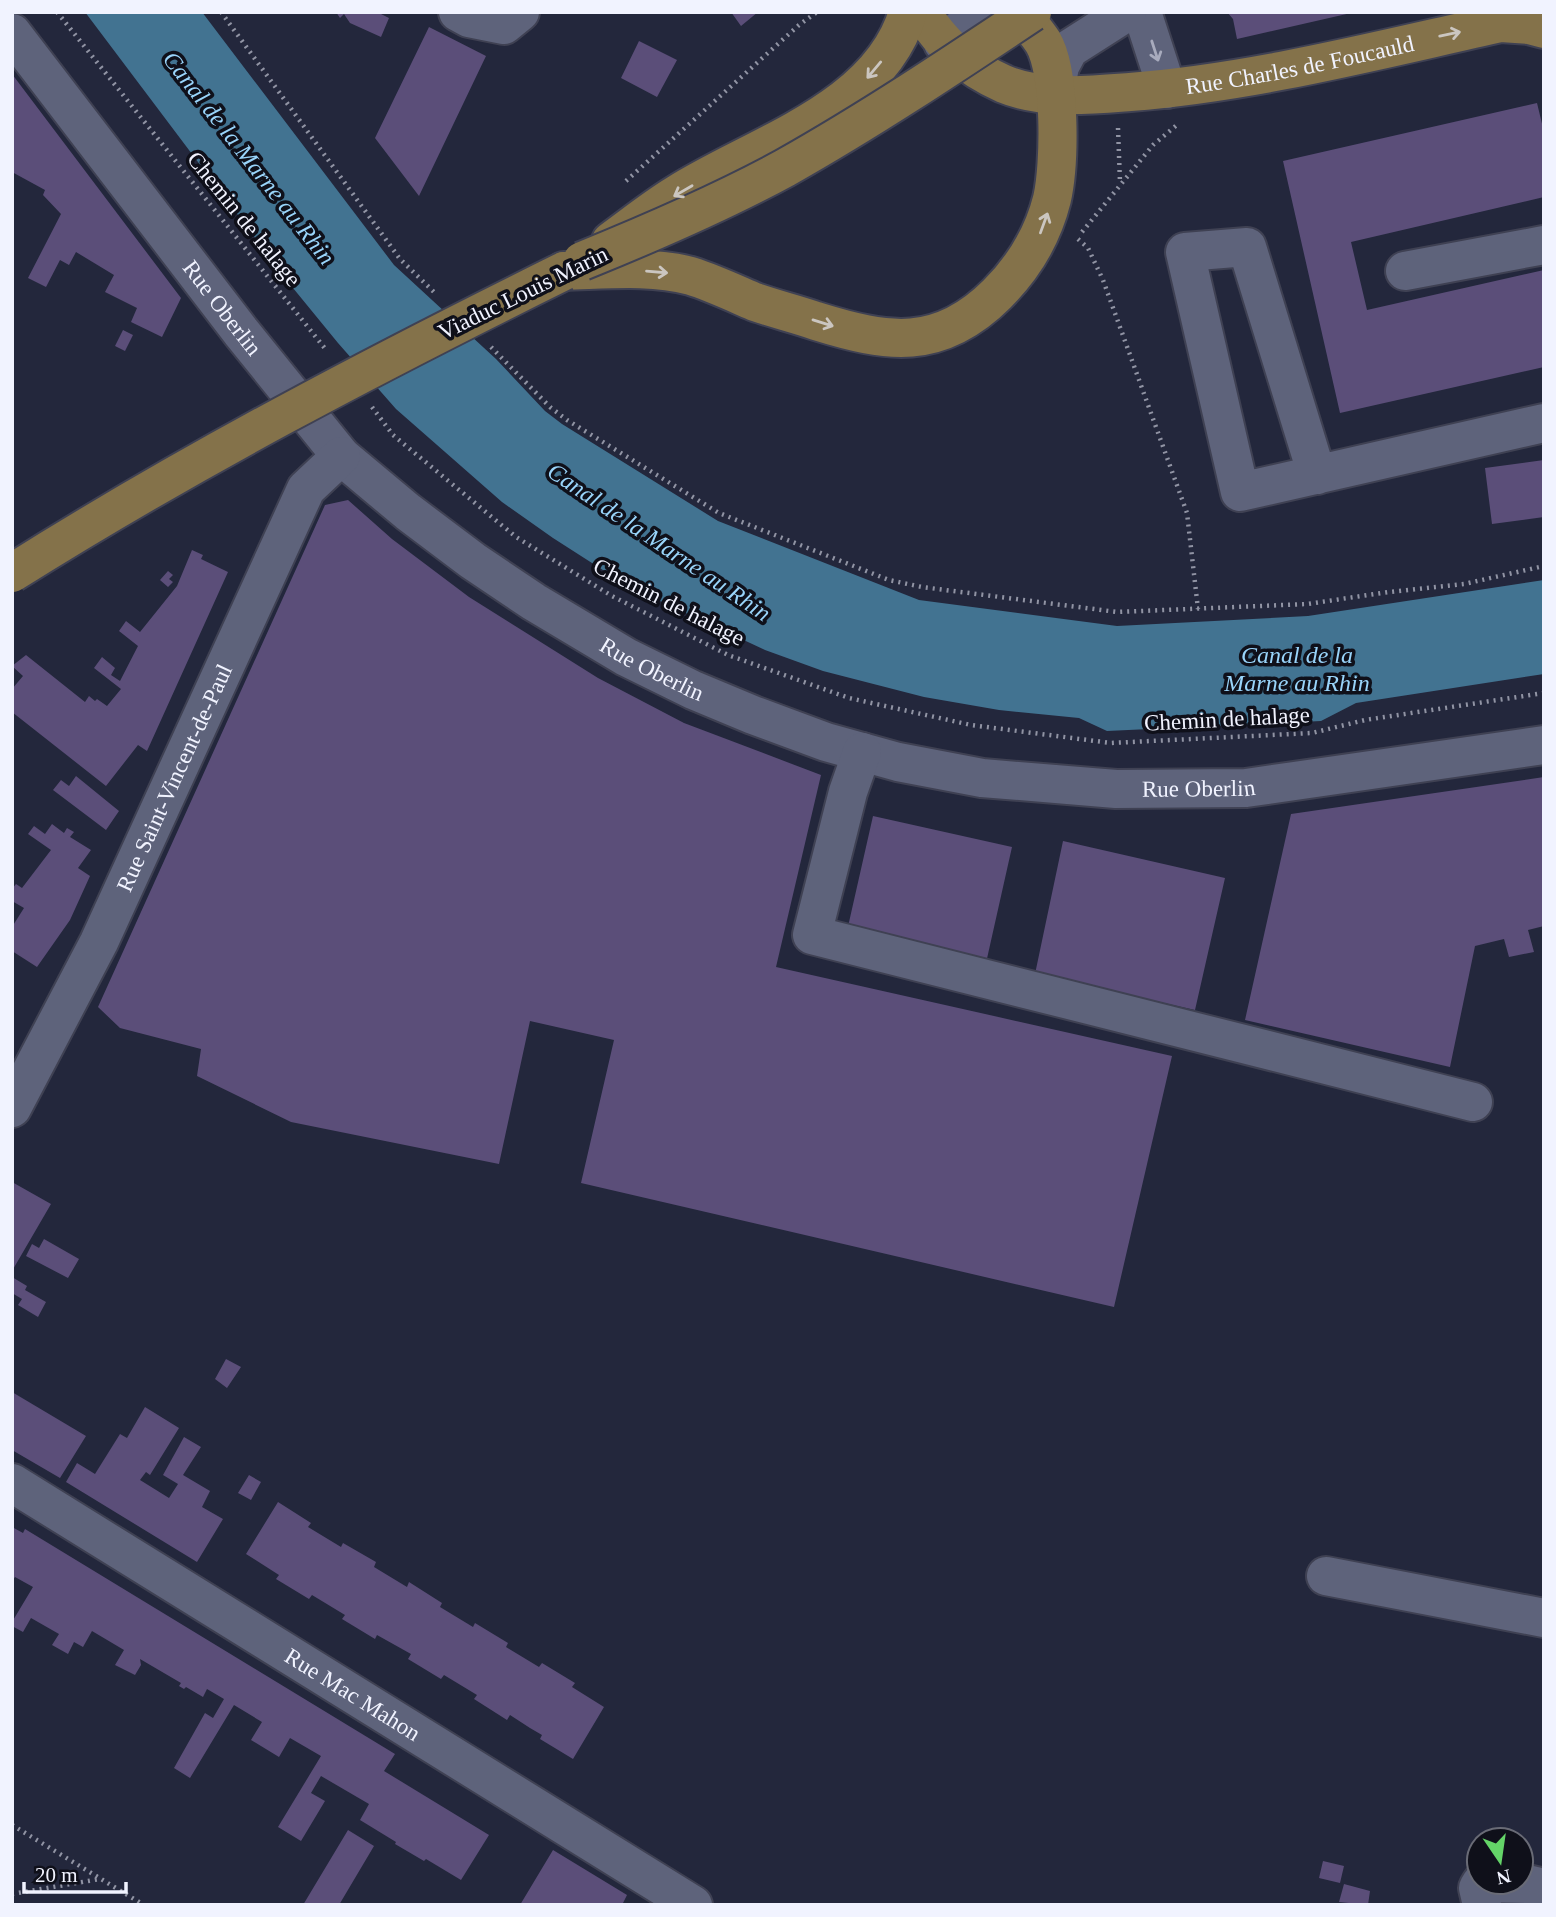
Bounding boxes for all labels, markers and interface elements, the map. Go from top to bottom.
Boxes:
one-way arrow [1438,27,1461,40]
street label: Rue Charles de Foucauld [1184,30,1417,99]
one-way arrow [1149,39,1162,61]
water label: Canal de la Marne au Rhin [158,46,340,270]
one-way arrow [866,61,882,79]
street label: Chemin de halage [182,147,306,291]
one-way arrow [673,184,693,198]
one-way arrow [1039,212,1052,234]
street label: Viaduc Louis Marin [434,241,612,345]
street label: Rue Oberlin [178,255,267,360]
one-way arrow [645,266,668,279]
one-way arrow [811,317,833,330]
water label: Canal de la Marne au Rhin [543,458,775,626]
street label: Chemin de halage [589,553,749,651]
street label: Rue Oberlin [596,632,708,706]
water label: Canal de la Marne au Rhin [1223,642,1370,696]
street label: Rue Saint-Vincent-de-Paul [111,660,237,895]
street label: Chemin de halage [1143,702,1311,736]
street label: Rue Oberlin [1142,774,1257,801]
street label: Rue Mac Mahon [281,1643,426,1746]
north arrow [1465,1826,1535,1896]
scale bar [24,1850,126,1894]
text: 20 m [35,1863,78,1887]
text: N [1494,1865,1513,1889]

